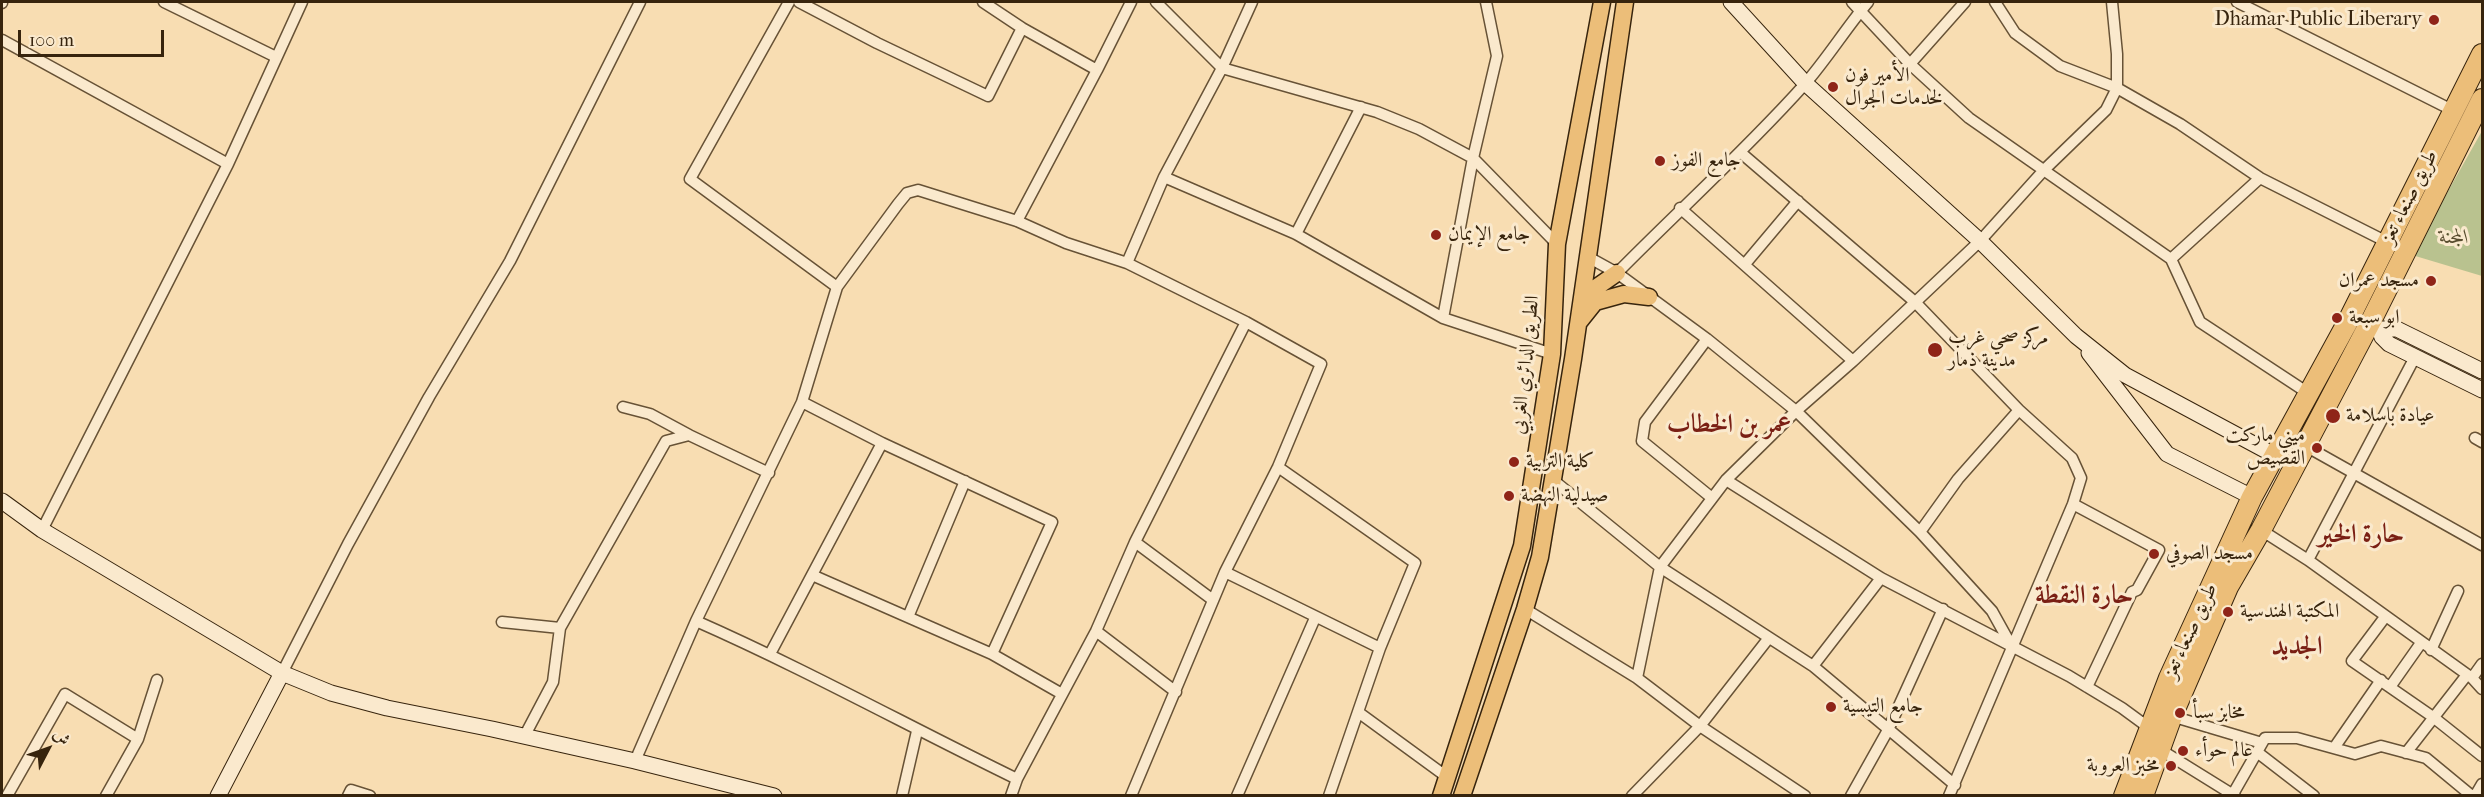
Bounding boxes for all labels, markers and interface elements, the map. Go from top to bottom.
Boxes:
place label: Dhamar Public Liberary [2215,8,2422,32]
marker: Dhamar Public Liberary [2427,13,2441,27]
scale bar [21,18,166,56]
text: 100 m [29,30,74,51]
place label: الأمير فون لخدمات الجوال [1845,64,1942,111]
marker: الأمير فون لخدمات الجوال [1826,80,1840,94]
street label: طريق صنعاء تعز [2376,146,2444,248]
place label: جامع الفوز [1672,149,1741,173]
marker: جامع الفوز [1653,154,1667,168]
place label: جامع الإيمان [1448,223,1530,247]
park label: المجنة [2439,226,2469,250]
marker: جامع الإيمان [1429,228,1443,242]
place label: مسجد عمران [2339,269,2419,293]
marker: مسجد عمران [2424,274,2438,288]
street label: الطريق الدائري الغربي [1507,294,1545,436]
place label: ابو سبعة [2349,306,2399,330]
marker: ابو سبعة [2330,311,2344,325]
place label: مركز صحي غرب مدينة ذمار [1948,326,2048,373]
marker: مركز صحي غرب مدينة ذمار [1926,341,1944,359]
place label: عيادة باسلامة [2346,404,2435,428]
marker: عيادة باسلامة [2324,407,2342,425]
district label: عمر بن الخطاب [1667,410,1791,442]
place label: ميني ماركت القصيص [2225,424,2305,471]
marker: ميني ماركت القصيص [2310,441,2324,455]
place label: كلية التربية [1526,450,1595,474]
marker: كلية التربية [1507,455,1521,469]
place label: صيدلية النهضة [1521,484,1609,508]
marker: صيدلية النهضة [1502,489,1516,503]
district label: حارة الخير [2318,520,2404,552]
place label: مسجد الصوفي [2166,542,2253,566]
marker: مسجد الصوفي [2147,547,2161,561]
street label: طريق صنعاء تعز [2159,580,2223,682]
district label: حارة النقطة [2035,581,2133,613]
place label: المكتبة الهندسية [2240,600,2339,624]
marker: المكتبة الهندسية [2221,605,2235,619]
district label: الجديد [2271,632,2323,664]
place label: جامع التيسية [1843,695,1923,719]
marker: جامع التيسية [1824,700,1838,714]
place label: مخابز سبأ [2192,701,2244,725]
marker: مخابز سبأ [2173,706,2187,720]
north arrow [18,719,78,779]
text: ش [50,725,74,749]
place label: عالم حوأء [2195,739,2253,763]
marker: عالم حوأء [2176,744,2190,758]
place label: مخبز العروبة [2087,754,2159,778]
marker: مخبز العروبة [2164,759,2178,773]

